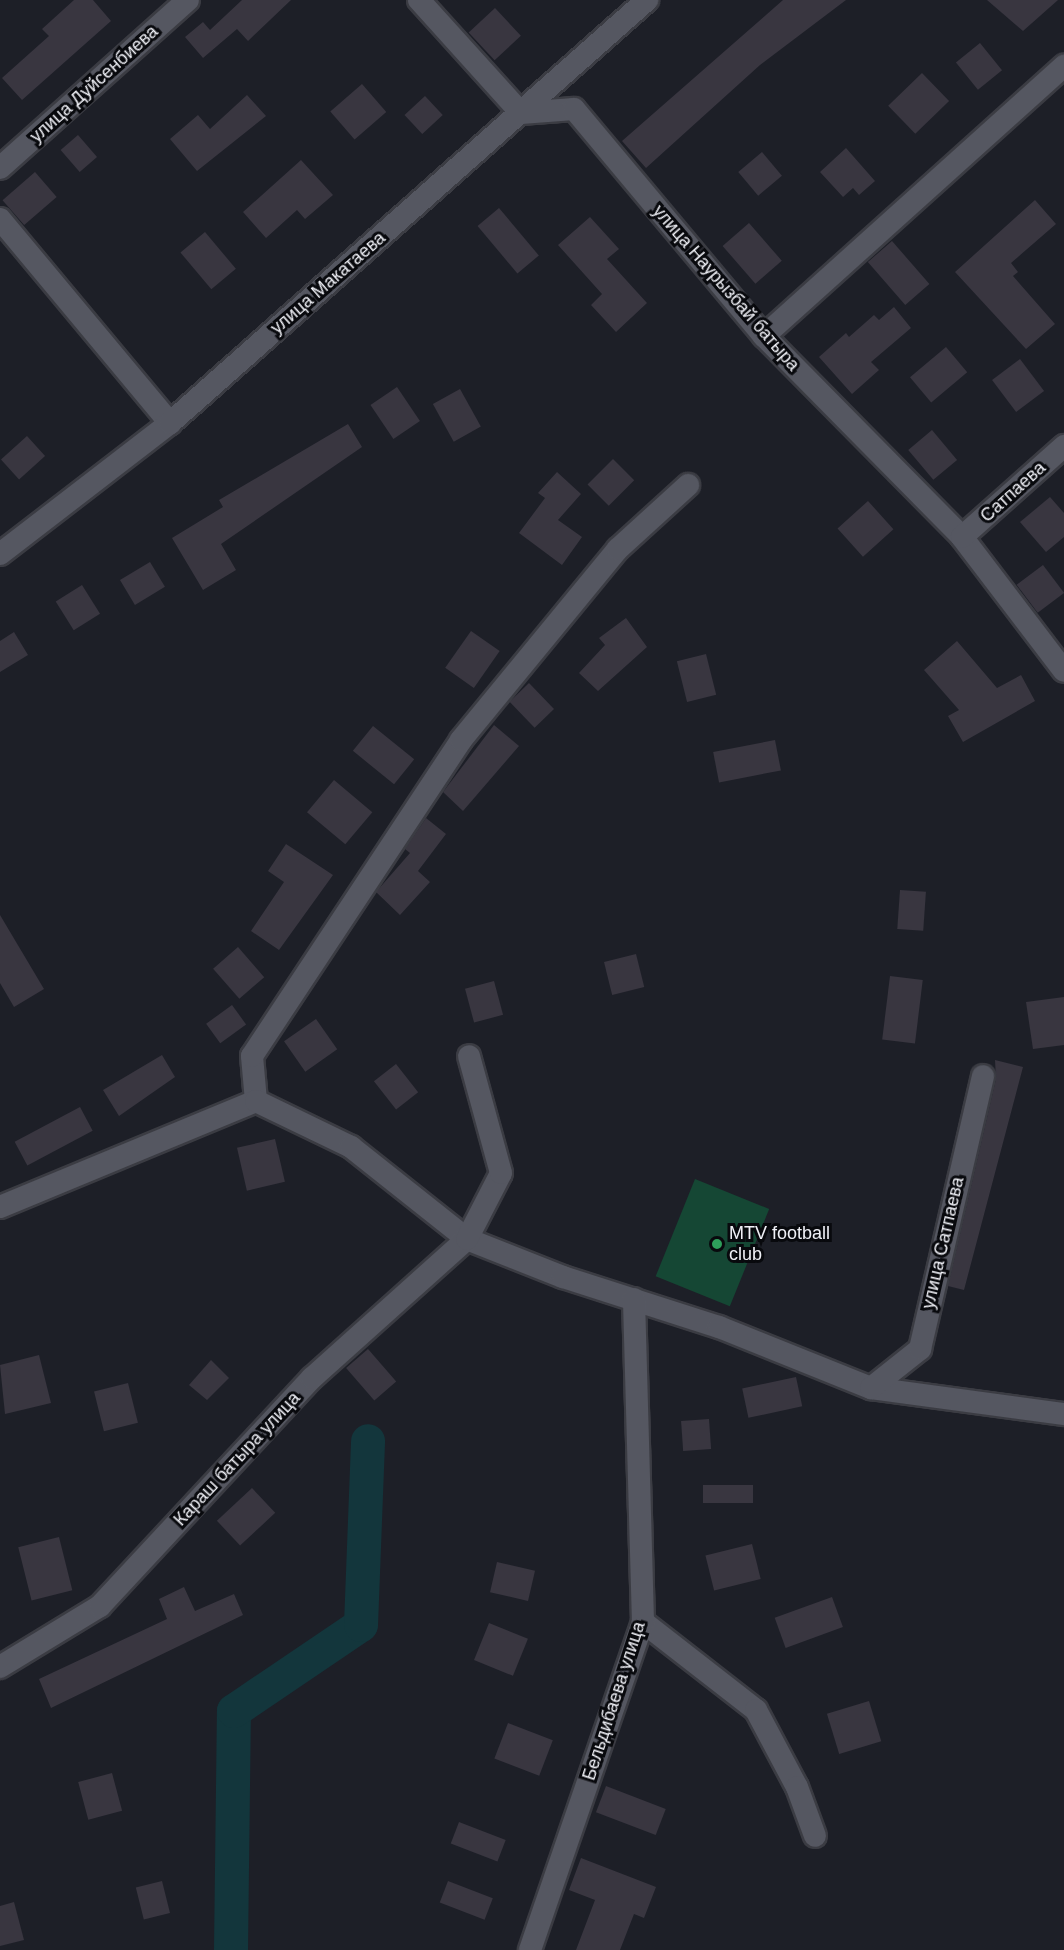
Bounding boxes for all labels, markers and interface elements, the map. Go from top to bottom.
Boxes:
street label: улица Дуйсенбиева [26,21,162,147]
street label: улица Наурызбай батыра [648,201,804,375]
street label: улица Макатаева [266,227,390,339]
street label: Сатпаева [976,457,1050,527]
street label: улица Сатпаева [917,1175,969,1311]
place label: MTV football club [729,1223,830,1266]
marker: MTV football club [710,1237,724,1251]
street label: Караш батыра улица [169,1388,305,1530]
street label: Бельдибаева улица [578,1619,650,1783]

